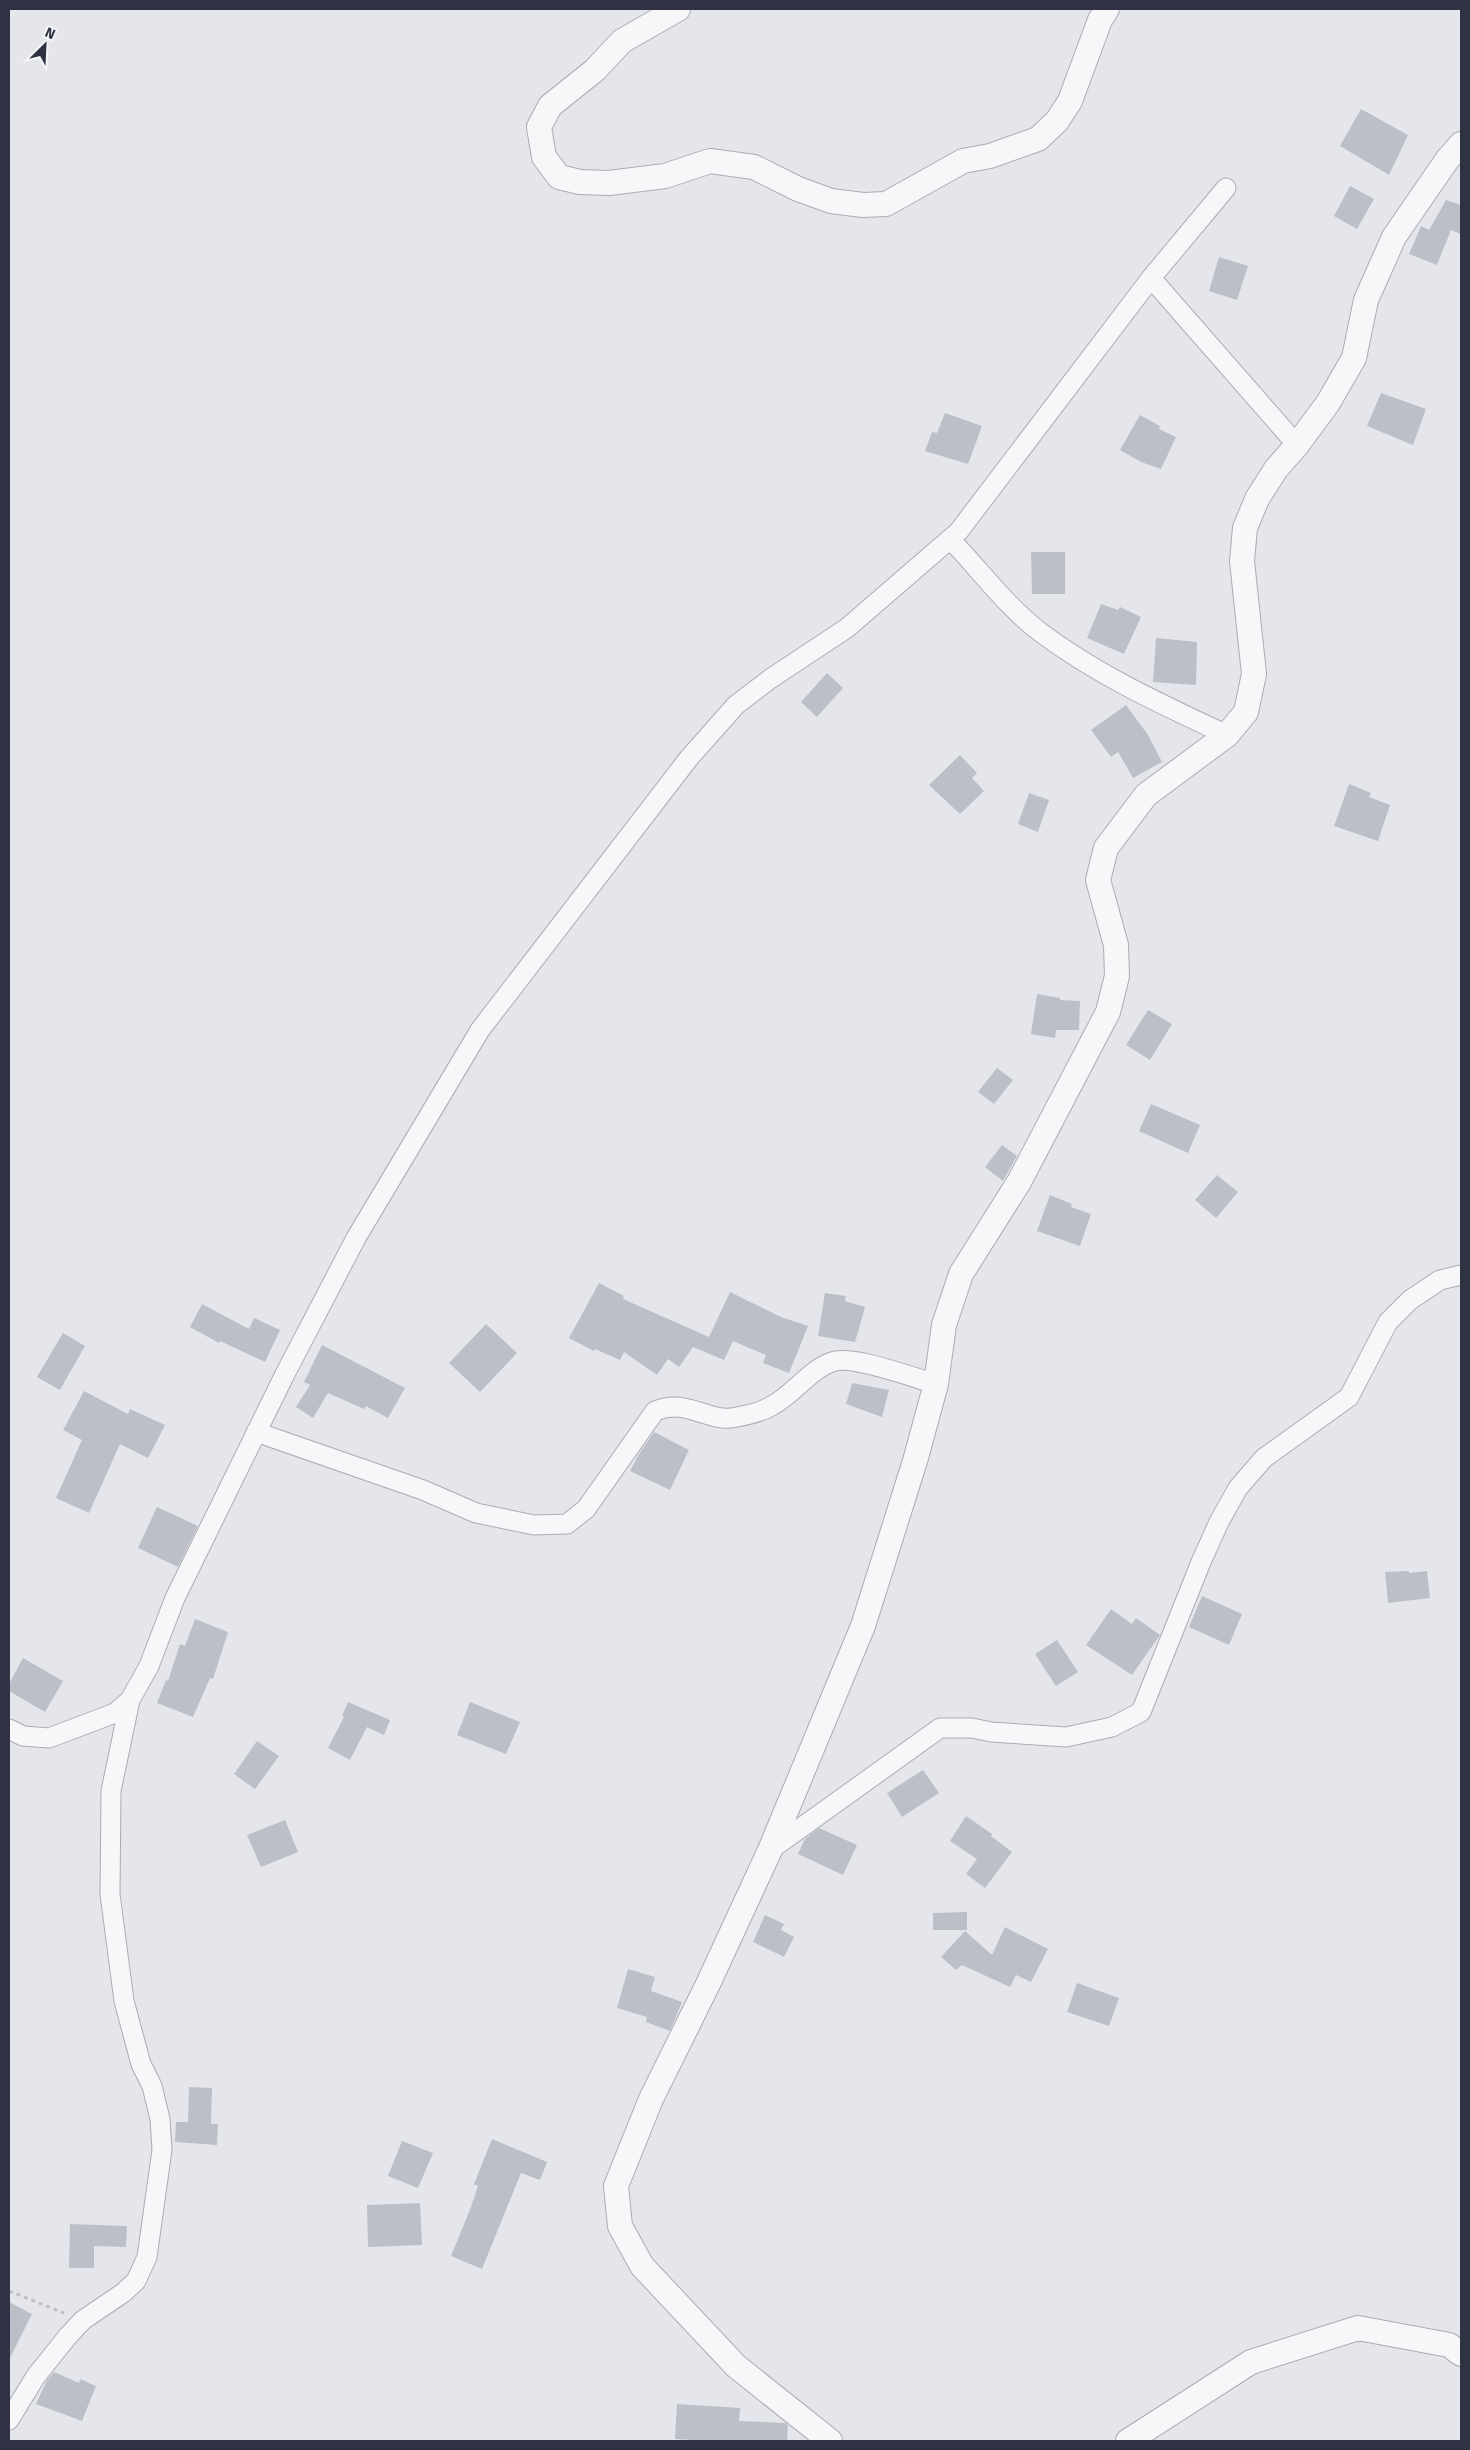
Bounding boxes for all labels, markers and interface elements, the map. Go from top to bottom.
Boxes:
north arrow [20,20,70,70]
text: N [42,24,58,43]

